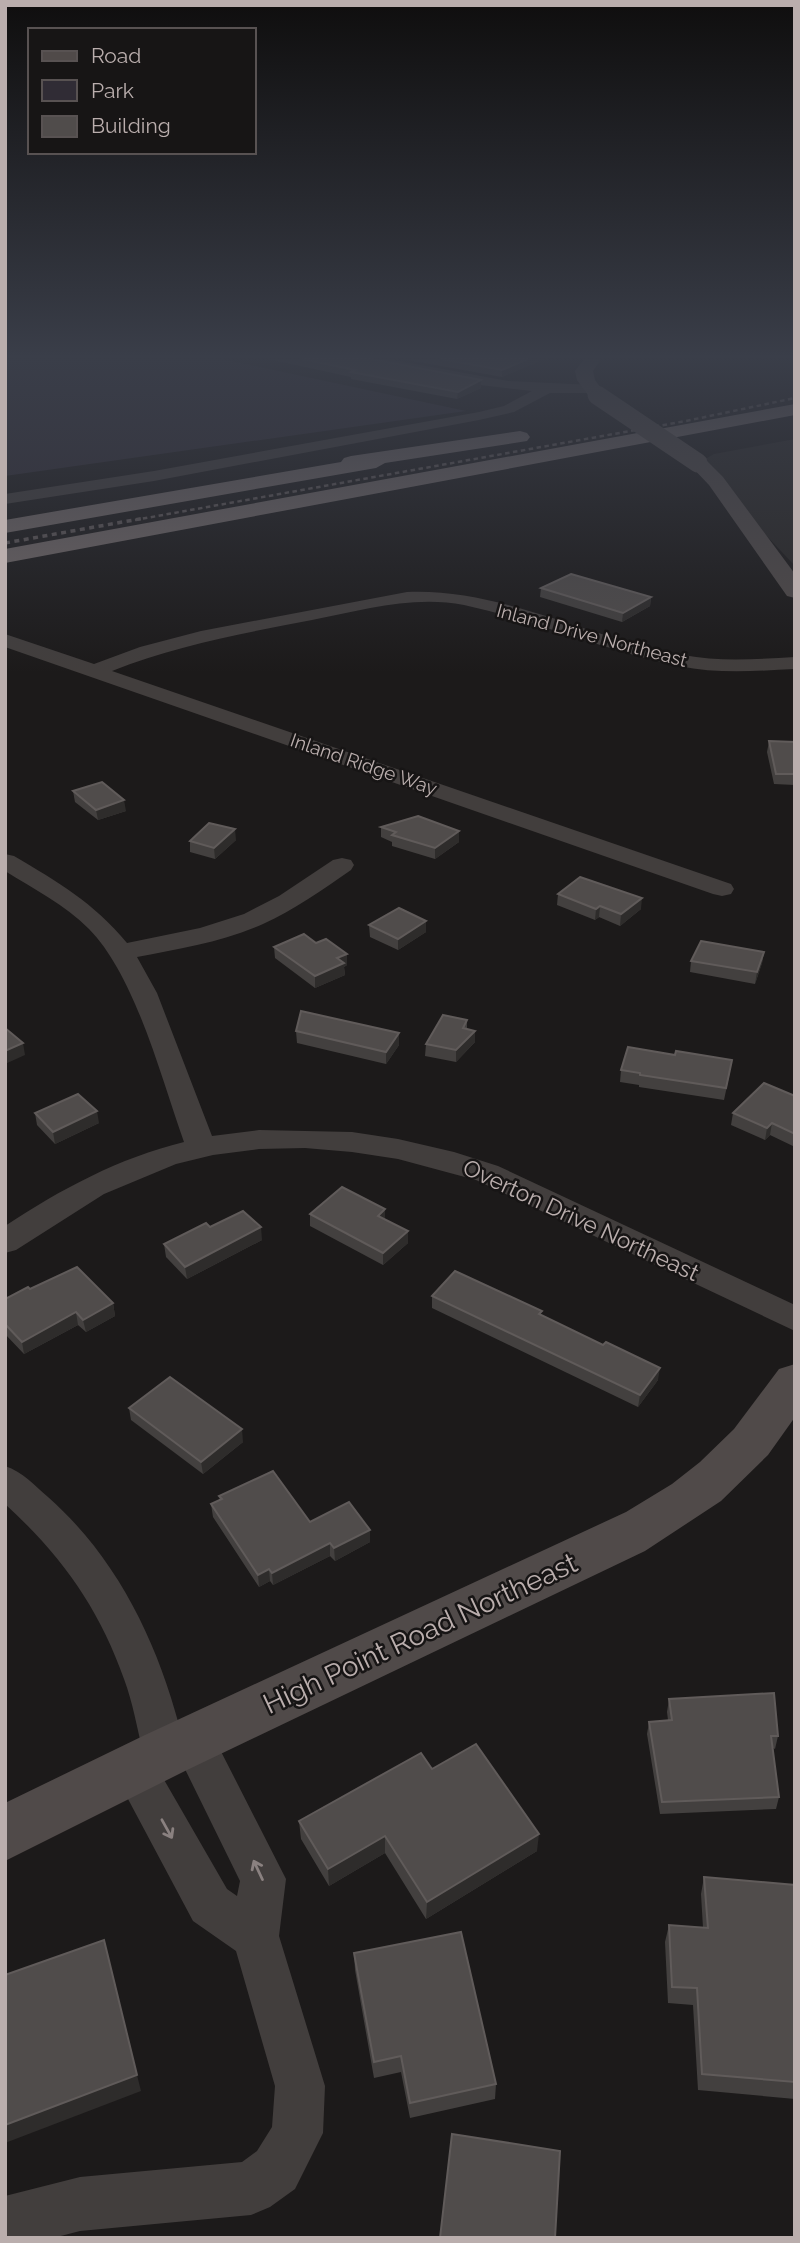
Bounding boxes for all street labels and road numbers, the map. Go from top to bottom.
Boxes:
street label: Inland Drive Northeast [494,599,690,671]
street label: Inland Ridge Way [288,729,440,799]
street label: Overton Drive Northeast [459,1153,704,1286]
street label: High Point Road Northeast [258,1546,583,1721]

